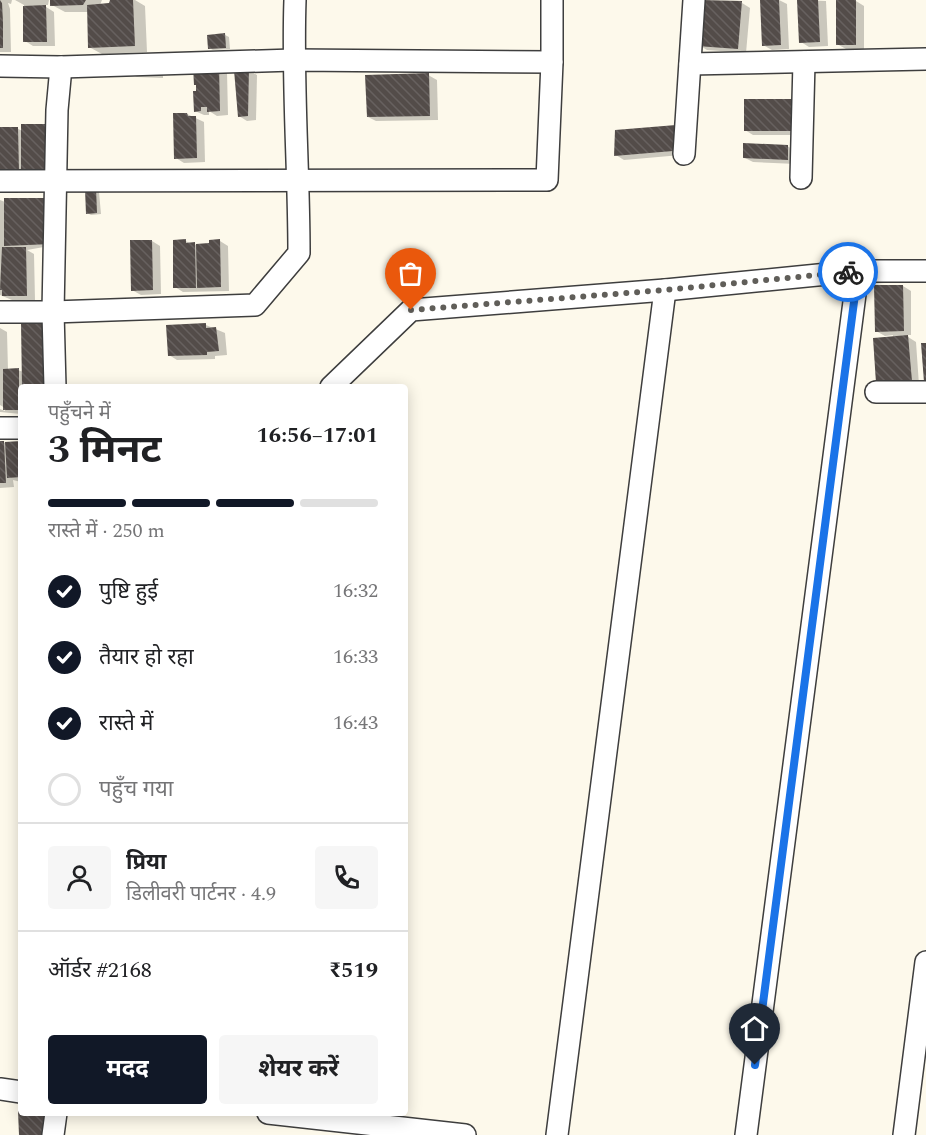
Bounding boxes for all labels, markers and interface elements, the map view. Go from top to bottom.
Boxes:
courier [818,242,878,302]
pin [385,248,436,310]
icon: bike [832,256,865,289]
icon: bag [394,257,427,290]
text: पहुँचने में [48,398,111,428]
text: 16:56–17:01 [256,419,378,452]
text: 3 मिनट [48,421,162,480]
text: रास्ते में · 250 m [48,516,165,546]
icon: check [48,575,81,608]
text: पुष्टि हुई [99,575,158,608]
text: 16:32 [333,576,378,606]
icon: check [48,641,81,674]
text: तैयार हो रहा [99,641,194,674]
text: 16:33 [333,642,378,672]
icon: check [48,707,81,740]
text: रास्ते में [99,707,153,740]
text: 16:43 [333,708,378,738]
text: पहुँच गया [99,773,174,806]
button: person [48,846,111,909]
text: प्रिया [126,846,166,879]
button: phone [315,846,378,909]
text: डिलीवरी पार्टनर · 4.9 [126,879,276,909]
text: ऑर्डर #2168 [48,954,152,987]
text: ₹519 [329,954,378,987]
pin [729,1003,780,1065]
icon: home [738,1012,771,1045]
button: मदद [48,1035,207,1104]
button: शेयर करें [219,1035,378,1104]

